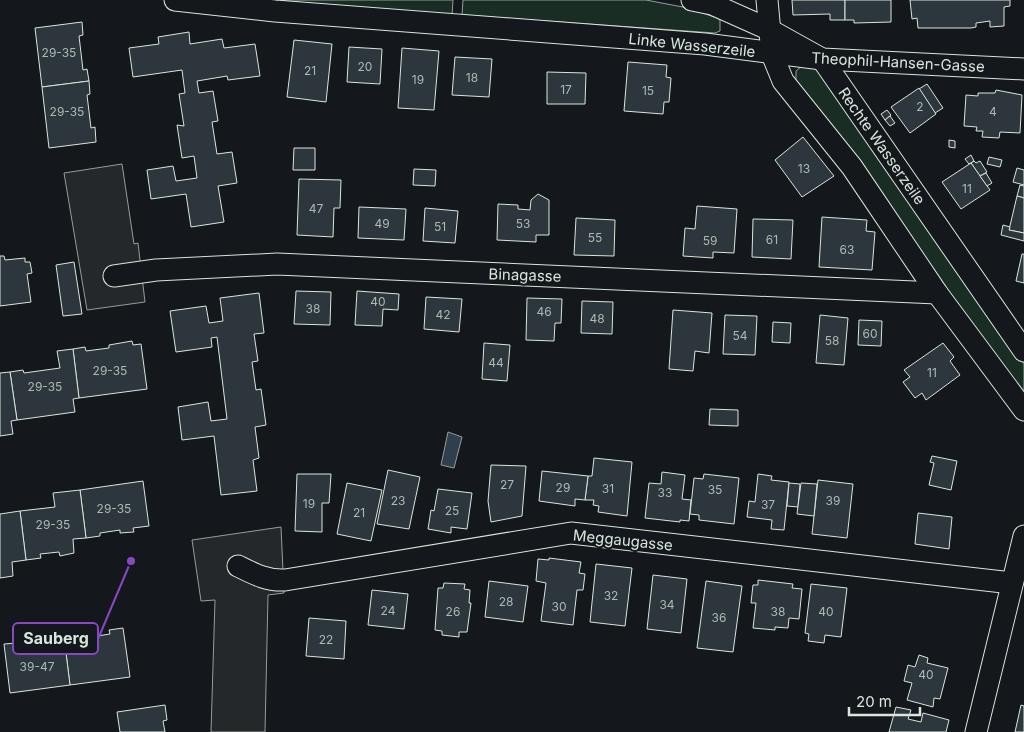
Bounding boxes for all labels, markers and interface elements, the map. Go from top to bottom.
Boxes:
street label: Linke Wasserzeile [628,29,756,61]
house number: 29-35 [42,45,76,60]
street label: Theophil-Hansen-Gasse [811,48,985,76]
house number: 20 [358,59,372,74]
house number: 21 [304,63,316,78]
house number: 18 [466,70,478,85]
house number: 19 [412,72,424,87]
house number: 17 [560,82,572,97]
house number: 15 [642,83,654,98]
street label: Rechte Wasserzeile [834,84,930,208]
house number: 2 [916,99,924,114]
house number: 29-35 [50,104,84,119]
house number: 4 [989,104,997,119]
house number: 13 [798,161,810,176]
house number: 11 [962,181,972,196]
house number: 47 [309,201,323,216]
house number: 49 [374,216,390,231]
house number: 53 [516,216,530,231]
house number: 51 [434,219,446,234]
house number: 55 [588,230,602,245]
house number: 61 [766,232,778,247]
house number: 59 [703,233,717,248]
house number: 63 [840,242,854,257]
street label: Binagasse [488,264,562,286]
house number: 40 [370,294,386,309]
house number: 38 [306,301,320,316]
house number: 46 [536,304,552,319]
house number: 42 [435,307,451,322]
house number: 48 [589,311,605,326]
house number: 60 [862,326,878,341]
house number: 54 [732,328,748,343]
house number: 58 [825,333,839,348]
house number: 44 [488,355,504,370]
house number: 29-35 [93,363,127,378]
house number: 11 [927,365,937,380]
house number: 29-35 [28,379,62,394]
house number: 27 [500,477,514,492]
house number: 29 [556,480,570,495]
house number: 31 [602,481,614,496]
house number: 35 [708,482,722,497]
house number: 33 [658,485,672,500]
house number: 23 [391,493,405,508]
house number: 39 [826,493,840,508]
house number: 19 [303,496,315,511]
house number: 37 [761,497,775,512]
house number: 29-35 [97,501,131,516]
house number: 25 [445,503,459,518]
house number: 21 [353,505,365,520]
house number: 29-35 [36,517,70,532]
street label: Meggaugasse [572,525,674,555]
house number: 32 [604,588,618,603]
house number: 28 [499,594,513,609]
house number: 34 [659,597,675,612]
house number: 30 [552,599,566,614]
house number: 24 [381,603,396,618]
house number: 26 [446,604,460,619]
house number: 38 [771,604,785,619]
house number: 40 [818,604,834,619]
house number: 36 [712,610,726,625]
callout: Sauberg [13,623,98,654]
text: Sauberg [23,628,89,648]
house number: 22 [319,632,333,647]
house number: 39-47 [20,659,55,674]
house number: 40 [918,667,934,682]
scale bar [849,684,920,716]
text: 20 m [856,692,892,711]

